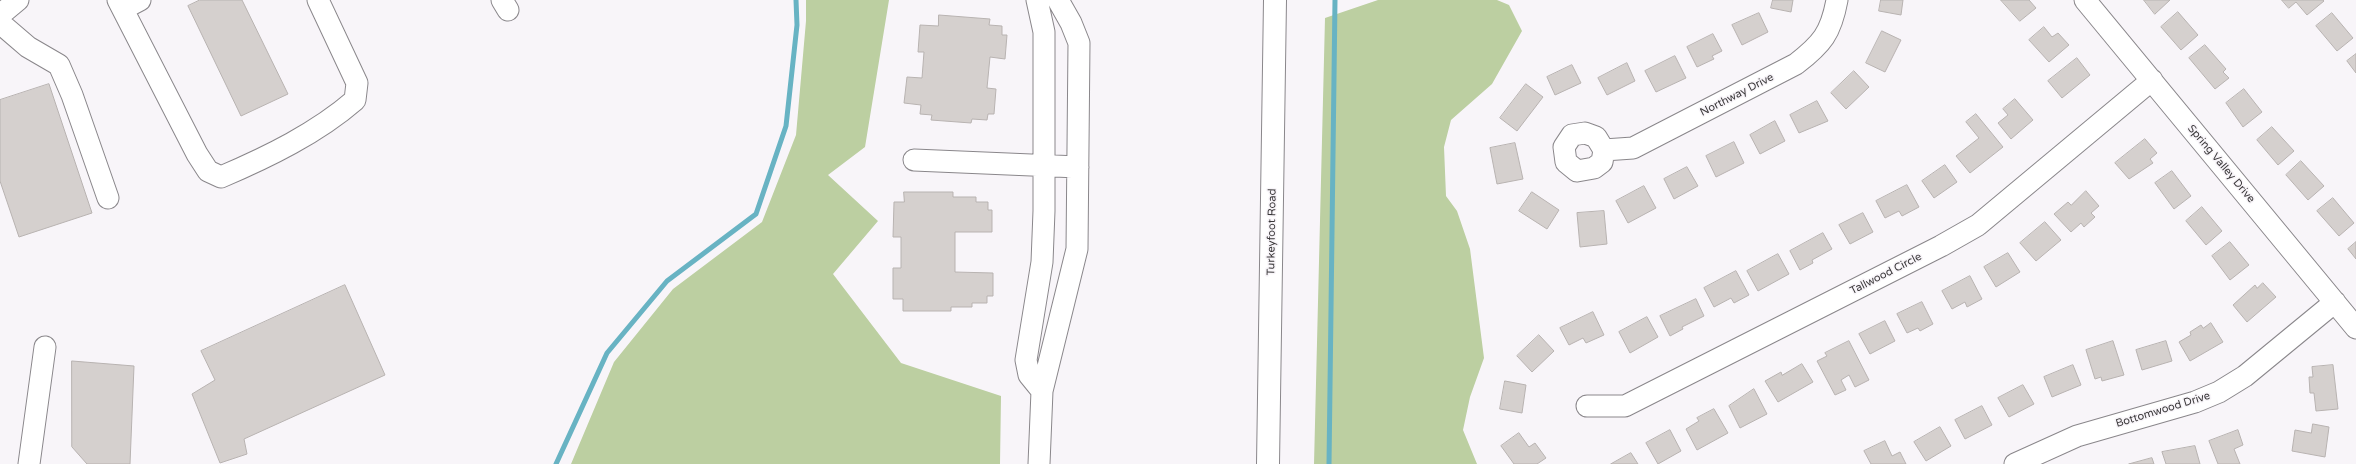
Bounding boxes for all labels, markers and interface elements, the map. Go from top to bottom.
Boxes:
street label: Northway Drive [1698,71,1776,119]
street label: Spring Valley Drive [2185,122,2257,206]
street label: Turkeyfoot Road [1265,188,1279,276]
street label: Tallwood Circle [1848,250,1924,298]
street label: Bottomwood Drive [2114,389,2212,431]

